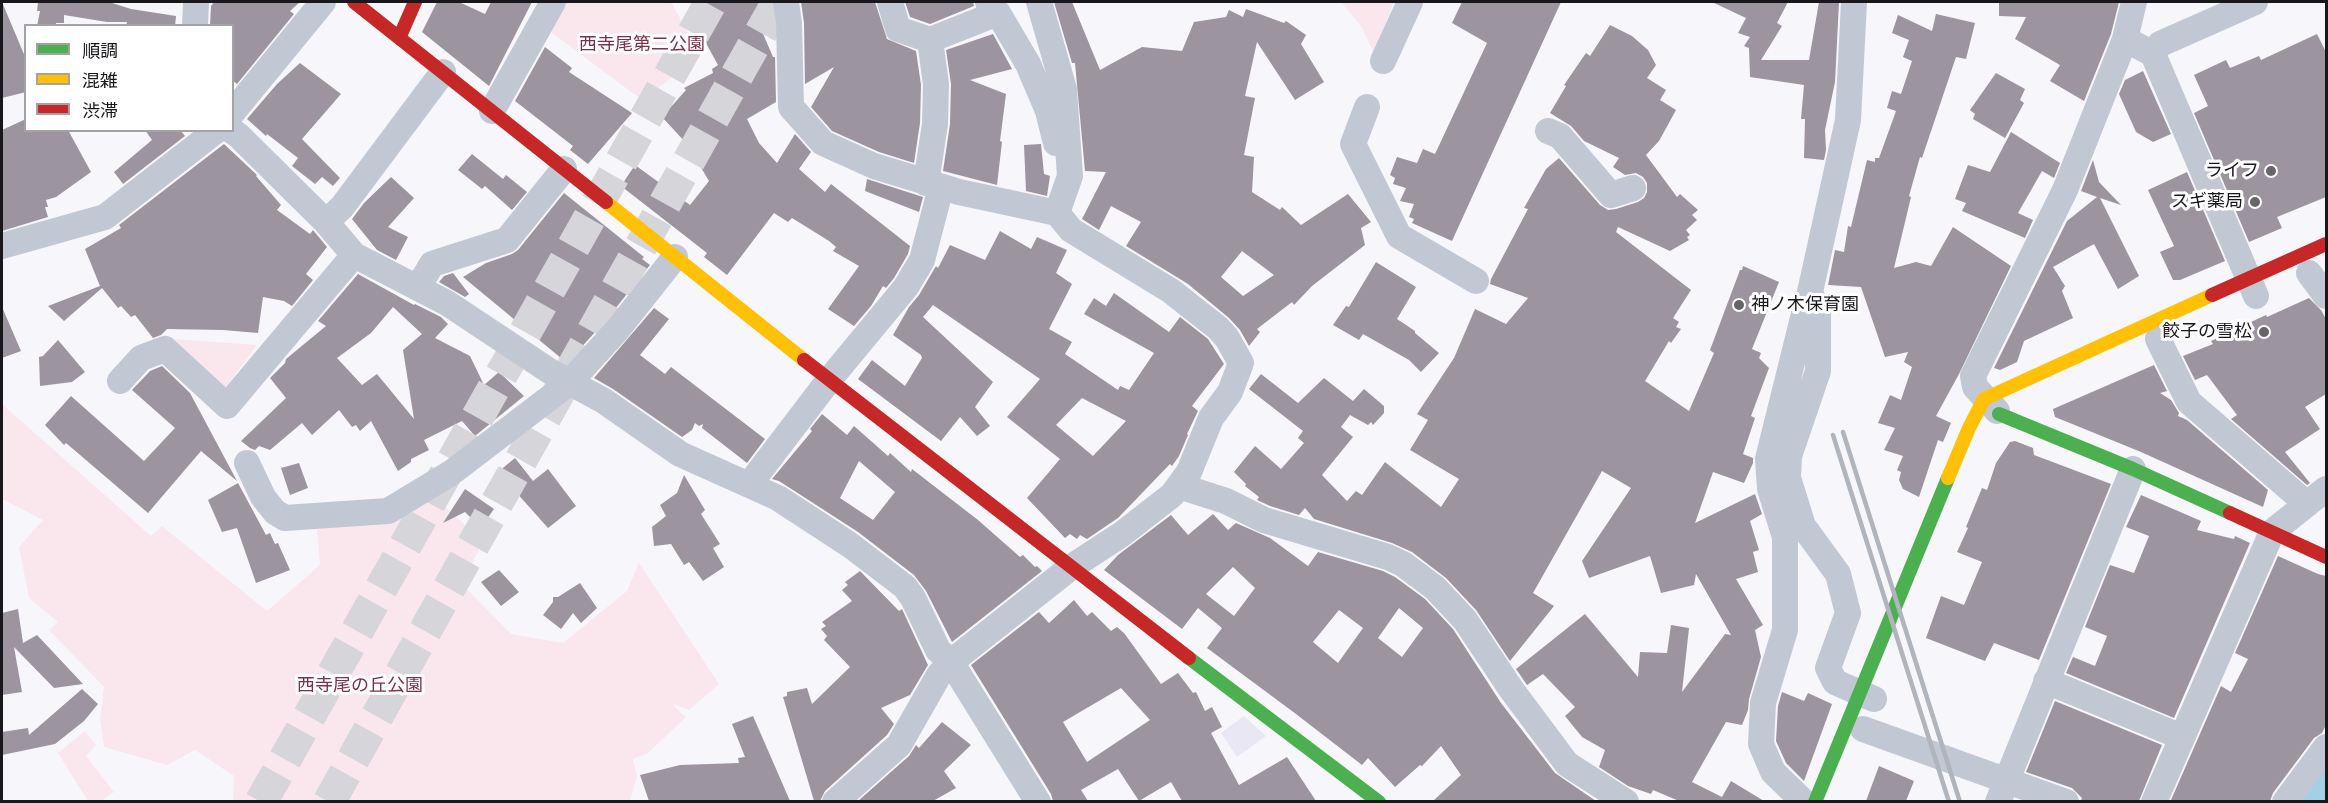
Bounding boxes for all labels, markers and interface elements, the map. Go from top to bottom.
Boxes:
legend [24,24,234,132]
park label: 西寺尾第二公園 [579,34,705,56]
text: 順調 [82,39,118,62]
text: 混雑 [82,69,118,92]
text: 渋滞 [82,99,118,122]
place label: ライフ [2205,160,2259,182]
marker: ライフ [2264,164,2278,178]
place label: スギ薬局 [2171,191,2243,213]
marker: スギ薬局 [2248,195,2262,209]
place label: 神ノ木保育園 [1751,294,1859,316]
marker: 神ノ木保育園 [1732,298,1746,312]
place label: 餃子の雪松 [2162,321,2252,343]
marker: 餃子の雪松 [2257,325,2271,339]
park label: 西寺尾の丘公園 [297,675,423,697]

